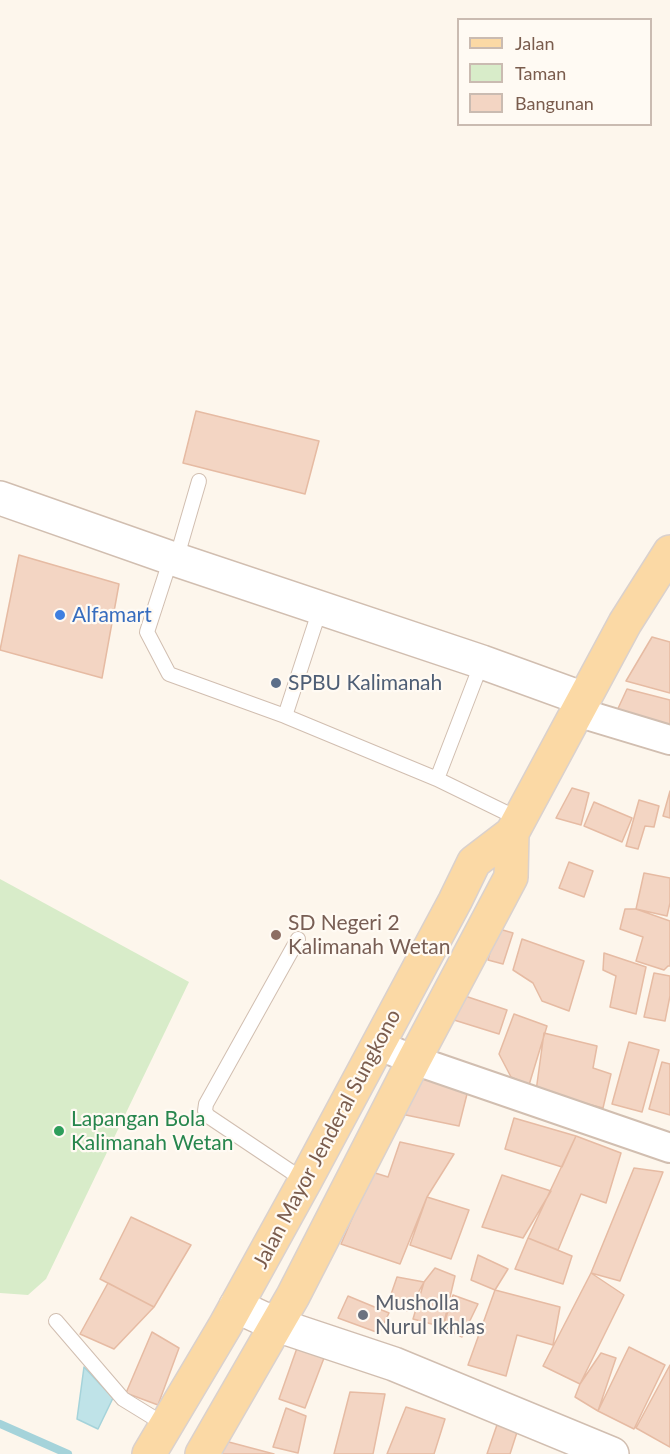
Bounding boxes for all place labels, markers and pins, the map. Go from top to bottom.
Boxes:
place label: Alfamart [72,602,152,628]
marker: Alfamart [53,608,67,622]
place label: SPBU Kalimanah [288,670,442,696]
marker: SPBU Kalimanah [269,676,283,690]
place label: SD Negeri 2 Kalimanah Wetan [288,910,450,960]
marker: SD Negeri 2 Kalimanah Wetan [269,928,283,942]
place label: Lapangan Bola Kalimanah Wetan [71,1106,233,1156]
marker: Lapangan Bola Kalimanah Wetan [52,1124,66,1138]
place label: Musholla Nurul Ikhlas [375,1290,485,1340]
marker: Musholla Nurul Ikhlas [356,1308,370,1322]

